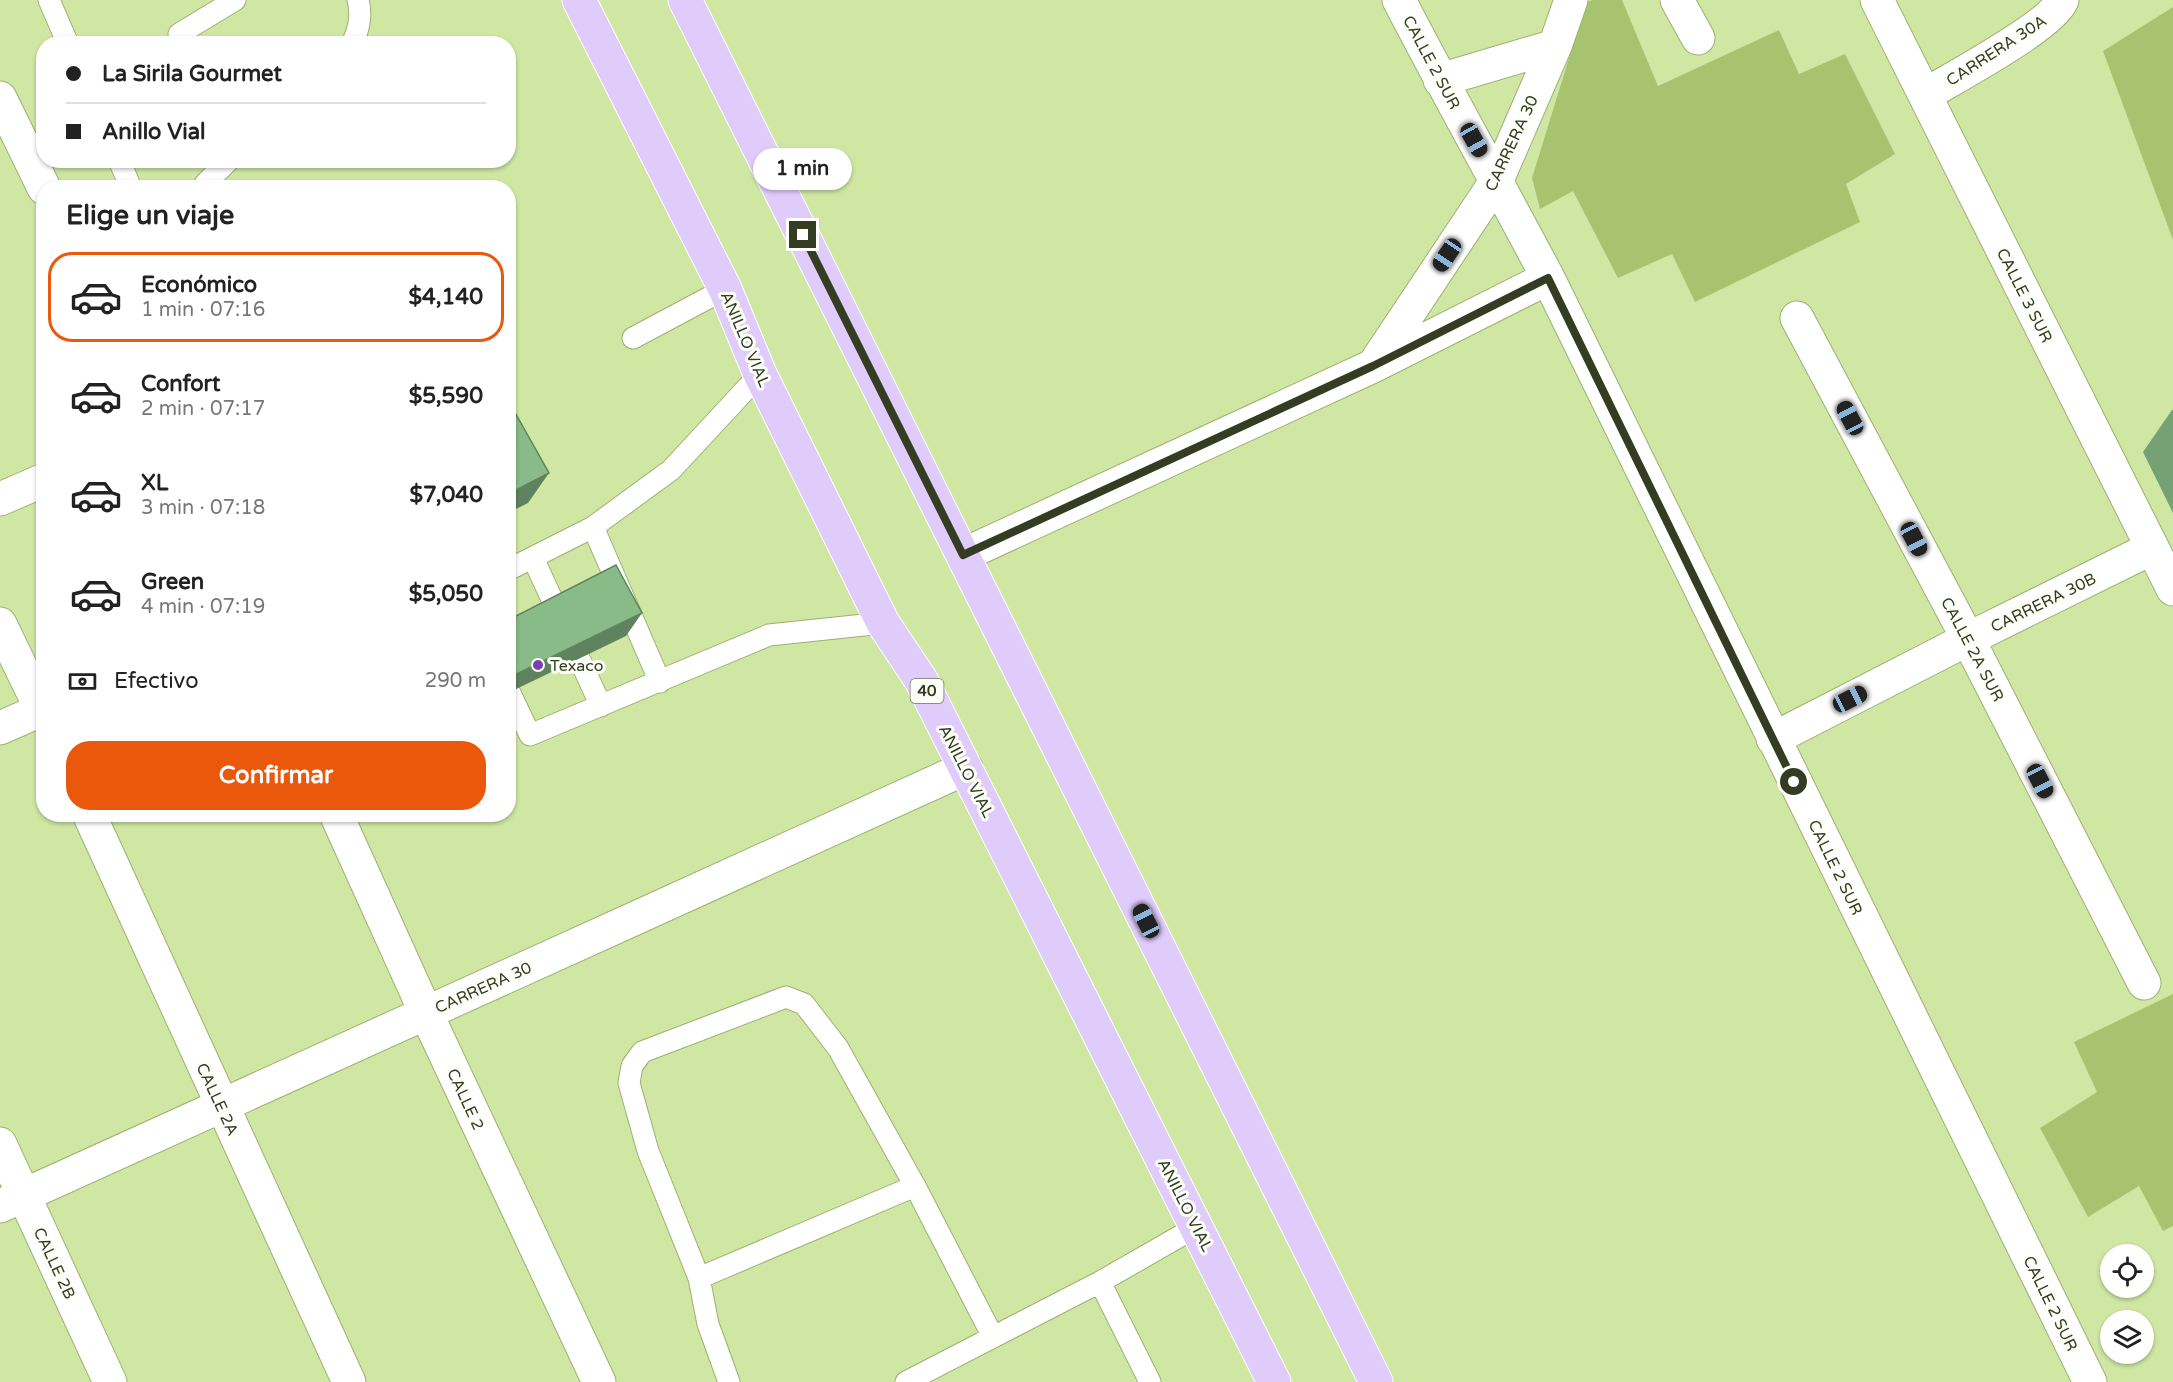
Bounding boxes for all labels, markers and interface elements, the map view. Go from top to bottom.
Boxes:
street label: CARRERA 30A [1943,11,2051,91]
street label: CALLE 2 SUR [1398,12,1464,113]
text: La Sirila Gourmet [102,61,282,87]
street label: CARRERA 30 [1481,92,1543,195]
text: Anillo Vial [102,119,206,145]
car [1457,120,1491,160]
callout: 1 min [754,148,852,190]
text: 1 min [776,157,829,181]
text: Elige un viaje [66,199,234,232]
route end [789,221,816,248]
car [1429,235,1465,275]
street label: CALLE 3 SUR [1992,245,2057,346]
icon: car [69,270,123,324]
text: Económico [141,272,257,298]
text: $4,140 [408,284,483,310]
street label: ANILLO VIAL [716,289,774,390]
text: 1 min · 07:16 [141,298,265,322]
icon: car [69,369,123,423]
text: Confort [141,371,220,397]
text: $5,590 [409,383,483,409]
text: 2 min · 07:17 [141,397,265,421]
car [1834,398,1866,438]
icon: car [69,468,123,522]
text: XL [141,470,168,496]
text: $7,040 [410,482,483,508]
text: 3 min · 07:18 [141,496,265,520]
car [1898,519,1930,559]
icon: car [69,567,123,621]
text: Green [141,569,204,595]
street label: CARRERA 30B [1987,569,2099,637]
text: $5,050 [409,581,483,607]
street label: CALLE 2A SUR [1936,594,2008,705]
text: 4 min · 07:19 [141,595,265,619]
place label: Texaco [550,656,604,676]
marker: Texaco [531,658,545,672]
icon: cash [66,665,99,698]
text: Efectivo [114,668,199,694]
text: 290 m [425,669,486,693]
road number: 40 [910,679,944,703]
car [1830,683,1870,715]
street label: ANILLO VIAL [934,722,998,821]
button: Confirmar [66,741,486,810]
car [2024,761,2056,801]
route start [1780,768,1807,795]
street label: CALLE 2 SUR [1803,817,1867,918]
car [1130,901,1162,941]
street label: CARRERA 30 [432,958,535,1018]
street label: CALLE 2A [192,1060,243,1139]
street label: CALLE 2 [442,1065,488,1134]
street label: ANILLO VIAL [1153,1156,1217,1255]
street label: CALLE 2B [29,1224,79,1303]
map controls [2100,1244,2154,1364]
button: locate [2100,1244,2154,1298]
street label: CALLE 2 SUR [2018,1253,2082,1354]
button: layers [2100,1310,2154,1364]

